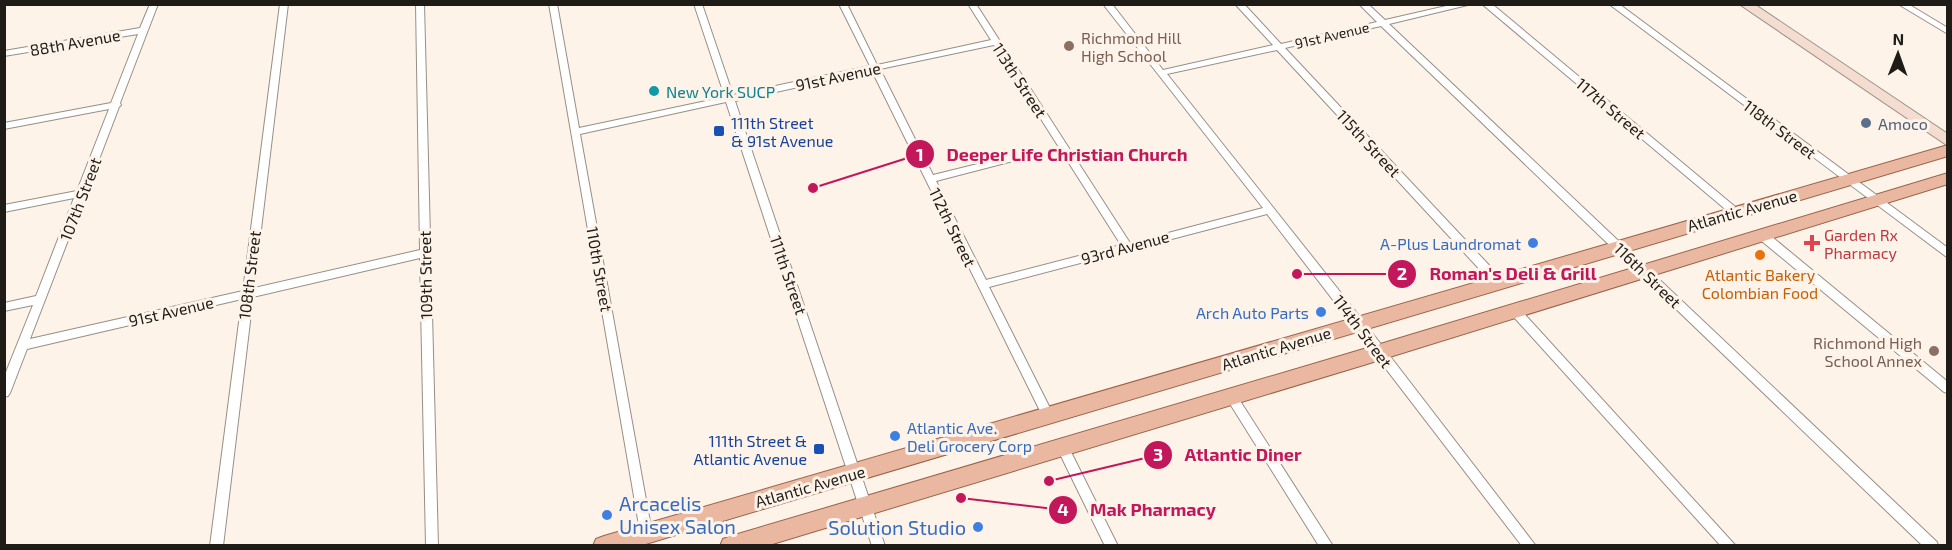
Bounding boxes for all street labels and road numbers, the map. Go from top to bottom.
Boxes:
street label: 91st Avenue [1293,18,1371,52]
street label: 88th Avenue [28,25,122,59]
street label: 113th Street [989,39,1051,121]
street label: 91st Avenue [794,58,882,94]
street label: 117th Street [1573,74,1649,142]
street label: 118th Street [1740,96,1820,162]
street label: 115th Street [1333,106,1405,180]
street label: 107th Street [55,155,105,243]
street label: 112th Street [926,185,980,269]
street label: Atlantic Avenue [1685,185,1799,235]
street label: 110th Street [583,225,617,313]
street label: 93rd Avenue [1079,226,1171,268]
street label: 108th Street [234,230,264,320]
street label: 109th Street [415,231,435,319]
street label: 111th Street [767,233,811,317]
street label: 116th Street [1611,239,1685,311]
street label: 114th Street [1330,291,1396,371]
street label: 91st Avenue [127,292,215,330]
street label: Atlantic Avenue [1219,322,1333,374]
street label: Atlantic Avenue [753,461,867,511]

